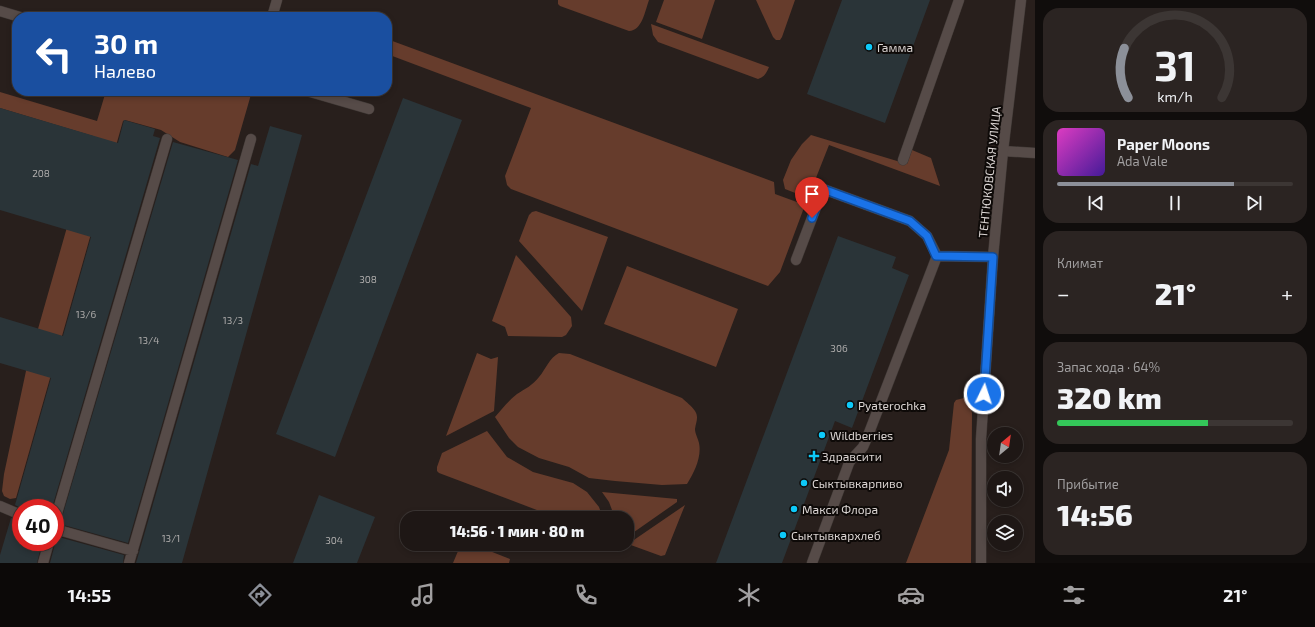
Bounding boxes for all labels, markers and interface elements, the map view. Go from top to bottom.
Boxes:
text: 30 m [94,26,158,60]
icon: left [28,28,80,80]
text: 31 [1154,39,1196,89]
place label: Гамма [877,40,913,54]
marker: Гамма [864,42,874,52]
text: Налево [94,60,156,82]
text: km/h [1157,88,1193,105]
street label: ТЕНТЮКОВСКАЯ УЛИЦА [975,105,1003,238]
text: Paper Moons [1117,135,1210,153]
text: Ada Vale [1117,153,1168,169]
house number: 208 [32,167,50,179]
pin [795,177,829,218]
icon: arrive [801,183,823,205]
icon: previous [1085,192,1107,214]
icon: pause [1164,192,1186,214]
icon: next [1243,192,1265,214]
text: Климат [1057,255,1103,271]
house number: 308 [359,273,377,285]
text: 21° [1155,275,1196,311]
text: − [1057,280,1070,306]
text: + [1281,280,1293,306]
house number: 13/6 [76,308,96,320]
house number: 13/3 [223,314,243,326]
house number: 13/4 [139,334,159,346]
house number: 306 [830,342,848,354]
text: Запас хода · 64% [1057,359,1160,375]
position arrow [963,373,1005,415]
text: 320 km [1057,379,1162,415]
place label: Pyaterochka [858,398,926,412]
marker: Pyaterochka [845,400,855,410]
north arrow [987,427,1023,463]
map controls [987,427,1023,551]
place label: Wildberries [830,428,893,442]
marker: Wildberries [817,430,827,440]
place label: Здравсити [822,449,882,463]
marker: Здравсити [809,451,819,461]
button: sound [987,471,1023,507]
place label: Сыктывкарпиво [812,476,903,490]
text: Прибытие [1057,476,1119,492]
marker: Сыктывкарпиво [799,478,809,488]
text: 14:56 [1057,496,1133,532]
speed limit sign: 40 [12,499,64,551]
place label: Макси Флора [802,502,878,516]
marker: Макси Флора [789,504,799,514]
button: layers [987,515,1023,551]
text: 14:56 · 1 мин · 80 m [450,522,584,540]
place label: Сыктывкархлеб [791,528,881,542]
marker: Сыктывкархлеб [778,530,788,540]
house number: 13/1 [162,532,180,544]
house number: 304 [325,534,343,546]
icon: directions [246,581,274,609]
icon: music [409,581,437,609]
icon: phone [572,581,600,609]
icon: climate [735,581,763,609]
icon: car [897,581,925,609]
icon: filters [1060,581,1088,609]
text: 14:55 [67,584,111,606]
text: 21° [1223,584,1248,606]

